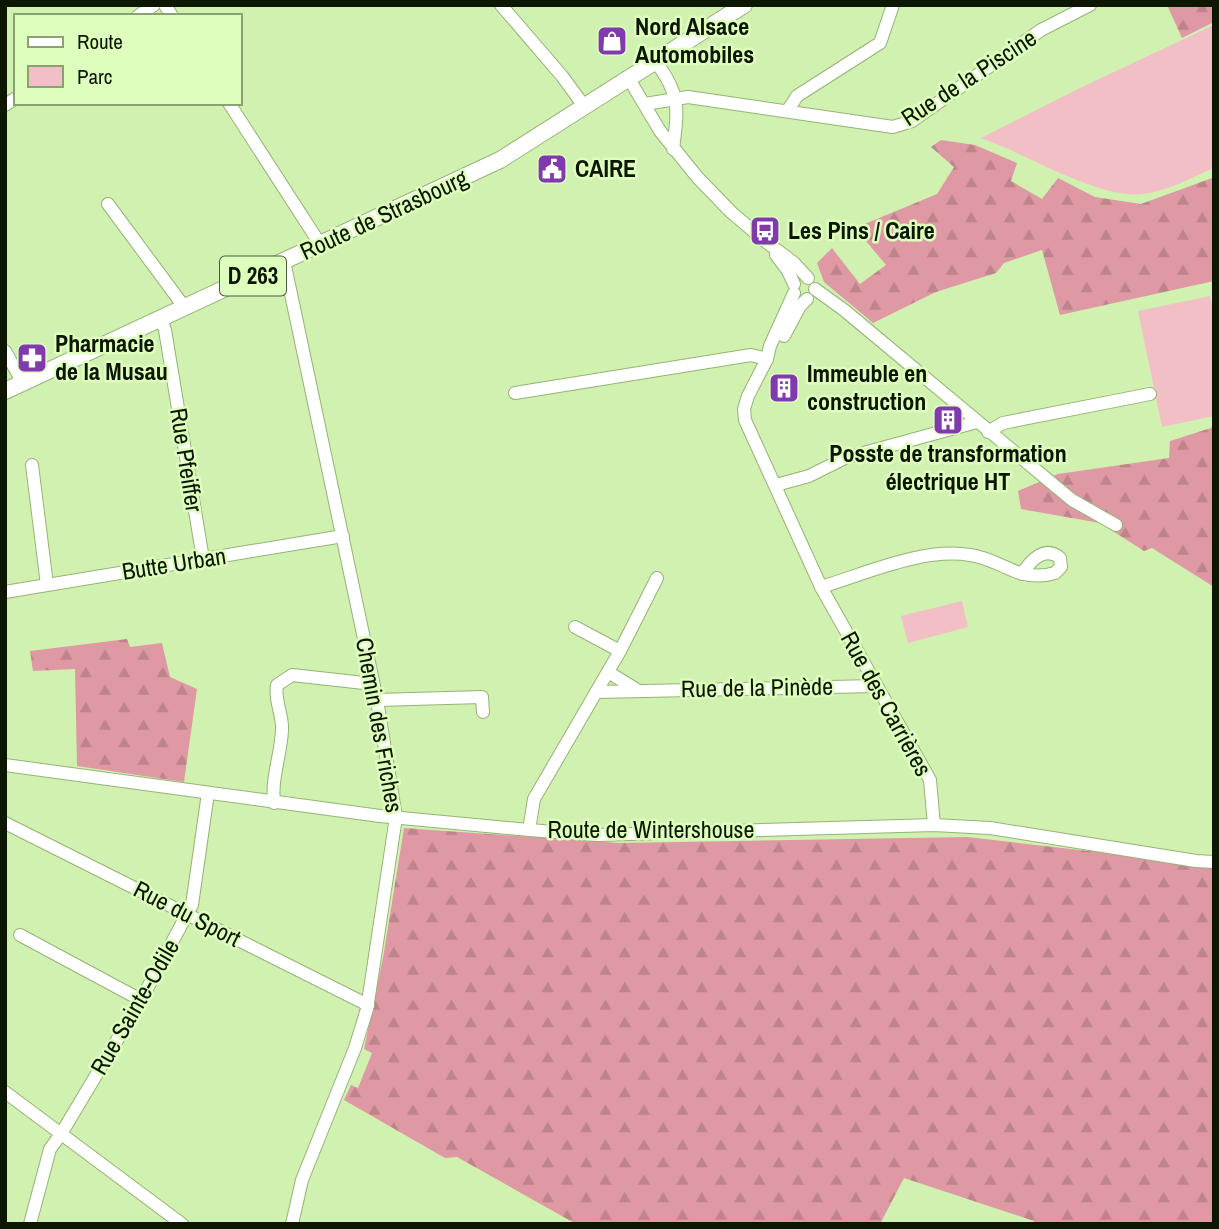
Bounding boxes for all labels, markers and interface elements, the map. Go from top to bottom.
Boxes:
place label: Nord Alsace Automobiles [635,10,754,70]
legend [14,14,242,105]
street label: Rue de la Piscine [895,21,1042,133]
shop icon: Nord Alsace Automobiles [595,24,629,58]
text: Route [77,27,123,56]
text: Parc [77,62,112,91]
public building icon: CAIRE [535,152,569,186]
place label: CAIRE [575,152,636,184]
street label: Route de Strasbourg [295,161,473,267]
bus stop icon: Les Pins / Caire [748,214,782,248]
place label: Les Pins / Caire [788,214,935,246]
road number: D 263 [220,256,286,296]
place label: Pharmacie de la Musau [55,327,168,387]
pharmacy icon: Pharmacie de la Musau [15,341,49,375]
place label: Immeuble en construction [807,357,927,417]
building icon: Immeuble en construction [767,371,801,405]
building icon: Posste de transformation électrique HT [931,403,965,437]
street label: Rue Pfeiffer [163,406,211,514]
place label: Posste de transformation électrique HT [829,437,1067,497]
street label: Butte Urban [119,539,228,587]
street label: Rue des Carrières [834,625,940,782]
street label: Chemin des Friches [349,635,411,815]
street label: Rue de la Pinède [681,670,833,704]
street label: Route de Wintershouse [548,813,754,845]
street label: Rue du Sport [129,873,247,954]
street label: Rue Sainte-Odile [82,933,186,1080]

